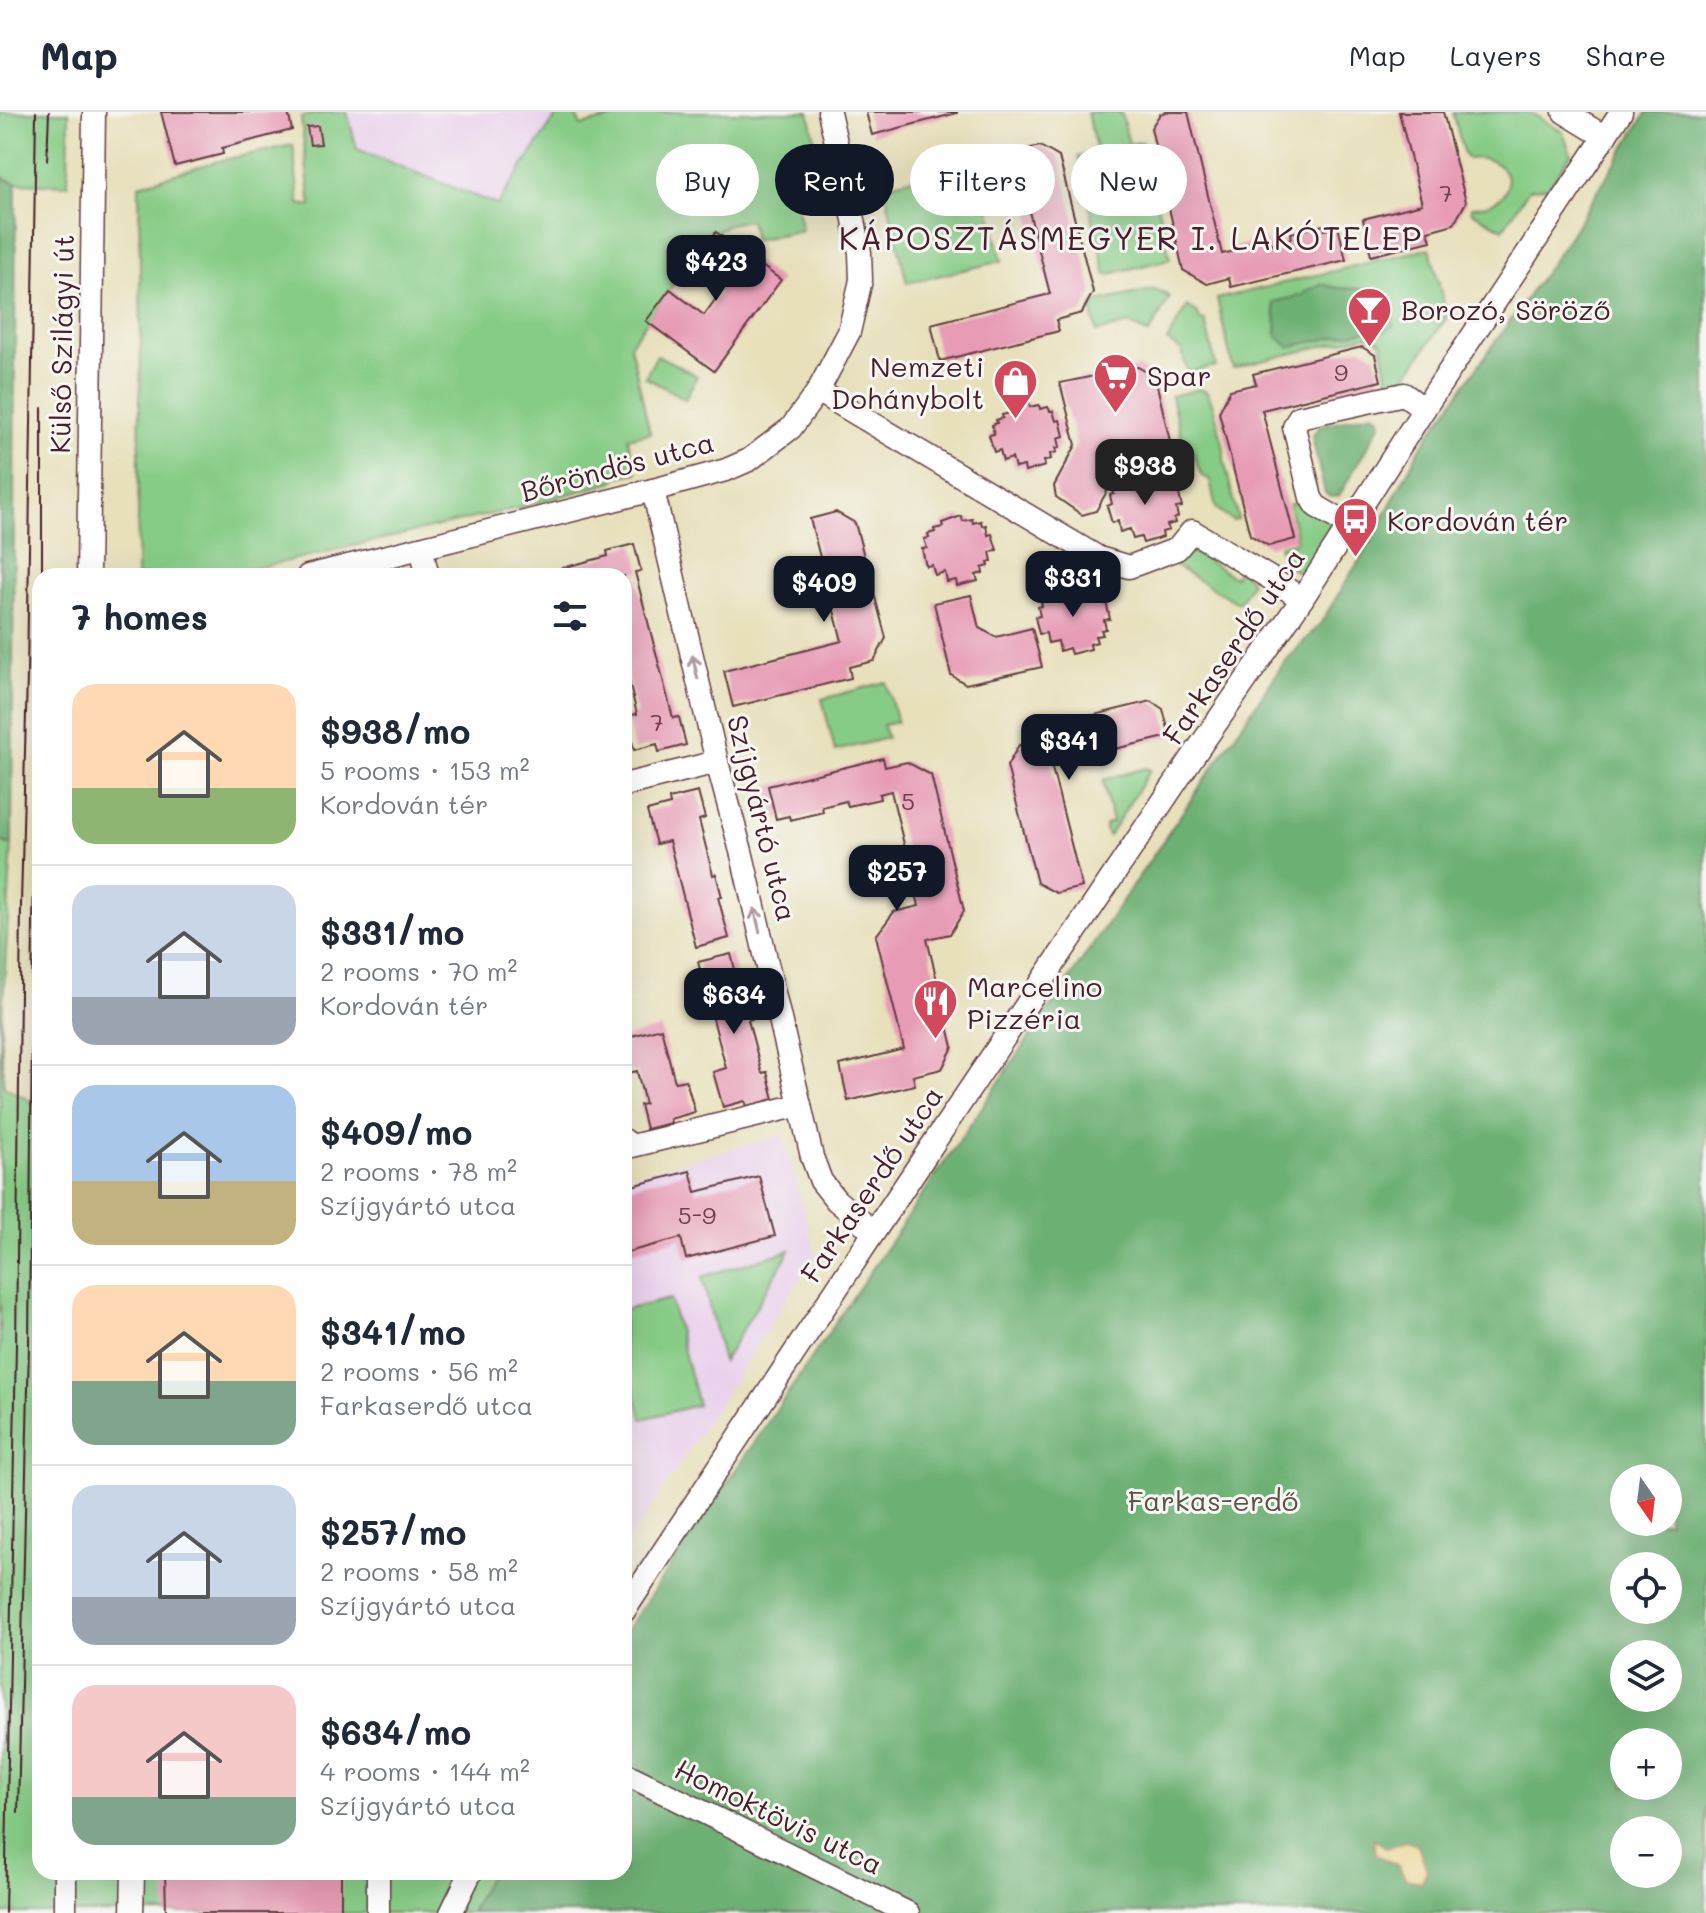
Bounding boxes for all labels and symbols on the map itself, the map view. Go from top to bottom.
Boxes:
house number: 7 [1439,177,1453,208]
district label: KÁPOSZTÁSMEGYER I. LAKÓTELEP [839,216,1423,258]
street label: Külső Szilágyi út [41,234,81,454]
pin: $423 [669,235,763,303]
bar icon: Borozó, Söröző [1346,285,1394,348]
place label: Borozó, Söröző [1401,291,1610,327]
place label: Nemzeti Dohánybolt [831,348,984,416]
supermarket icon: Spar [1092,351,1140,414]
house number: 9 [1334,356,1348,387]
place label: Spar [1147,357,1212,393]
shop icon: Nemzeti Dohánybolt [991,358,1039,421]
street label: Bőröndös utca [516,423,718,509]
pin: $938 [1098,439,1192,507]
bus stop icon: Kordován tér [1332,496,1380,559]
place label: Kordován tér [1387,502,1568,538]
street label: Farkaserdő utca [1154,541,1312,751]
pin: $331 [1026,551,1120,619]
pin: $409 [777,556,871,624]
one-way arrow [687,655,702,681]
house number: 7 [650,706,664,737]
street label: Szíjgyártó utca [720,711,806,925]
pin: $341 [1022,714,1116,782]
house number: 5 [901,785,915,816]
pin: $257 [850,845,944,913]
one-way arrow [749,908,764,933]
pin: $634 [687,968,781,1036]
place label: Marcelino Pizzéria [967,968,1102,1036]
restaurant icon: Marcelino Pizzéria [912,978,960,1041]
street label: Farkaserdő utca [792,1079,950,1289]
house number: 5-9 [678,1199,716,1230]
north arrow [1610,1464,1682,1536]
park label: Farkas-erdő [1128,1482,1298,1518]
street label: Homoktövis utca [669,1750,889,1882]

